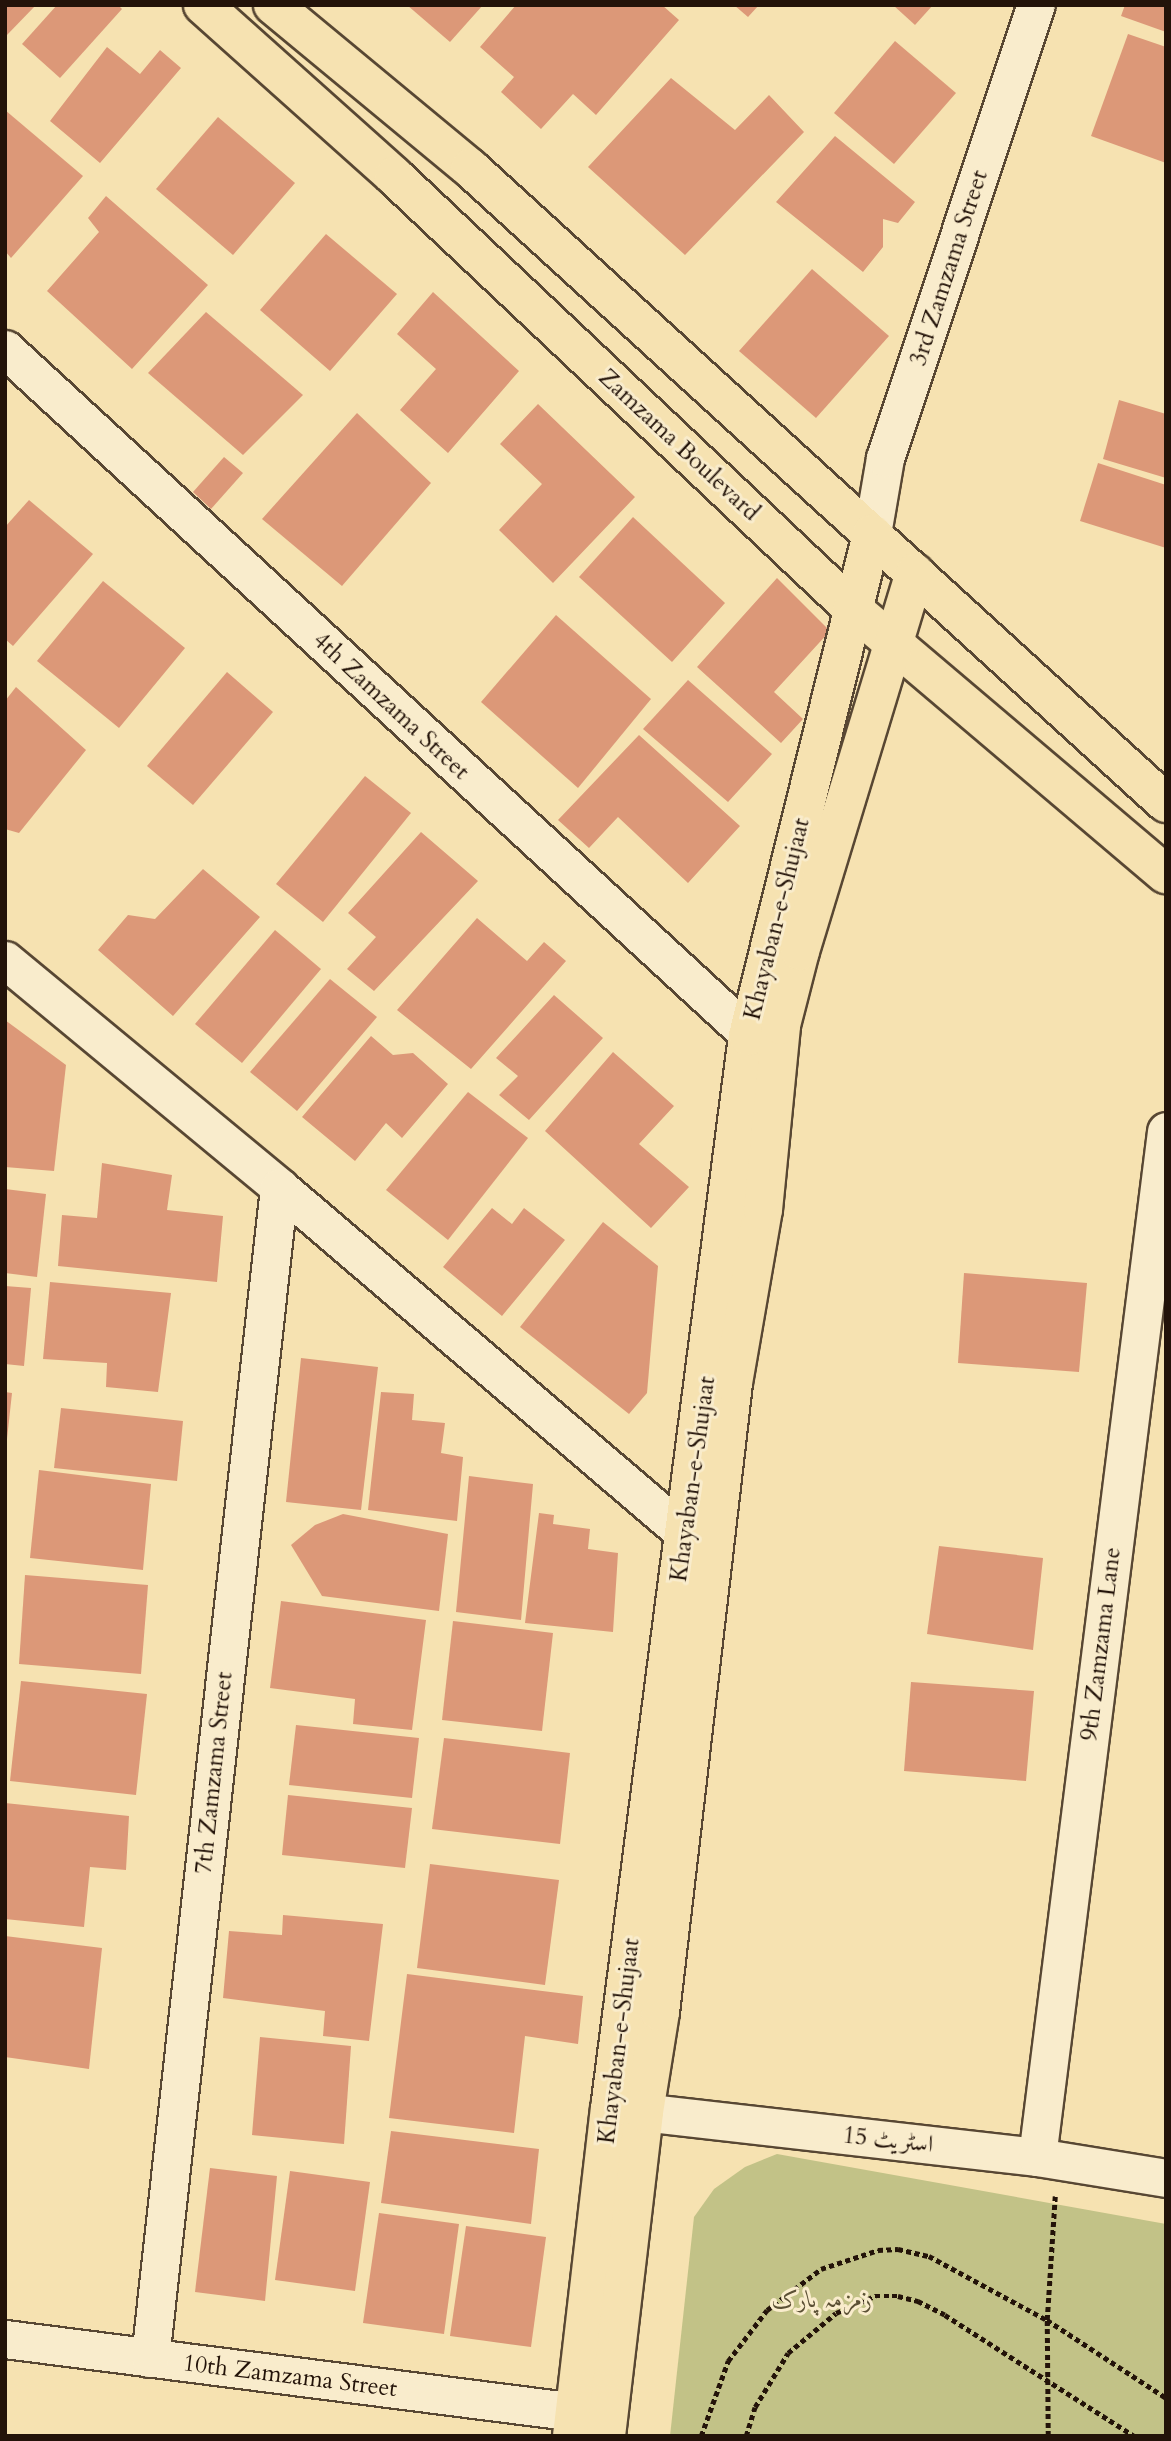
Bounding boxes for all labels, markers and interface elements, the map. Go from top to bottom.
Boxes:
street label: 3rd Zamzama Street [904,167,994,369]
street label: Zamzama Boulevard [593,363,765,527]
street label: 4th Zamzama Street [307,626,475,786]
street label: Khayaban-e-Shujaat [738,815,816,1023]
street label: Khayaban-e-Shujaat [664,1374,722,1584]
street label: 9th Zamzama Lane [1075,1546,1127,1742]
street label: 7th Zamzama Street [189,1670,239,1876]
street label: Khayaban-e-Shujaat [592,1936,646,2146]
street label: اسٹریٹ 15 [841,2121,935,2159]
park label: زمزمہ پارک [772,2286,872,2314]
street label: 10th Zamzama Street [181,2349,399,2403]

